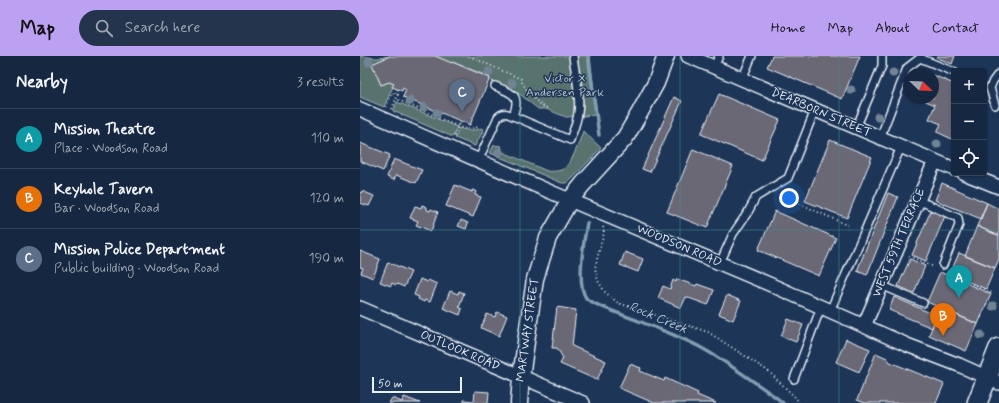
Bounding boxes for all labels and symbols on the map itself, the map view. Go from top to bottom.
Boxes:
north arrow [903,68,939,104]
park label: Victor X Andersen Park [526,71,604,101]
pin: C [449,79,475,112]
street label: DEARBORN STREET [768,85,874,141]
street label: WEST 59TH TERRACE [869,186,929,300]
your location [779,188,799,208]
street label: WOODSON ROAD [634,221,724,271]
pin: A [946,265,972,298]
street label: MARTWAY STREET [513,277,543,383]
water label: Rock Creek [626,298,690,338]
pin: B [930,303,956,336]
street label: OUTLOOK ROAD [418,327,502,375]
scale bar [372,375,462,394]

